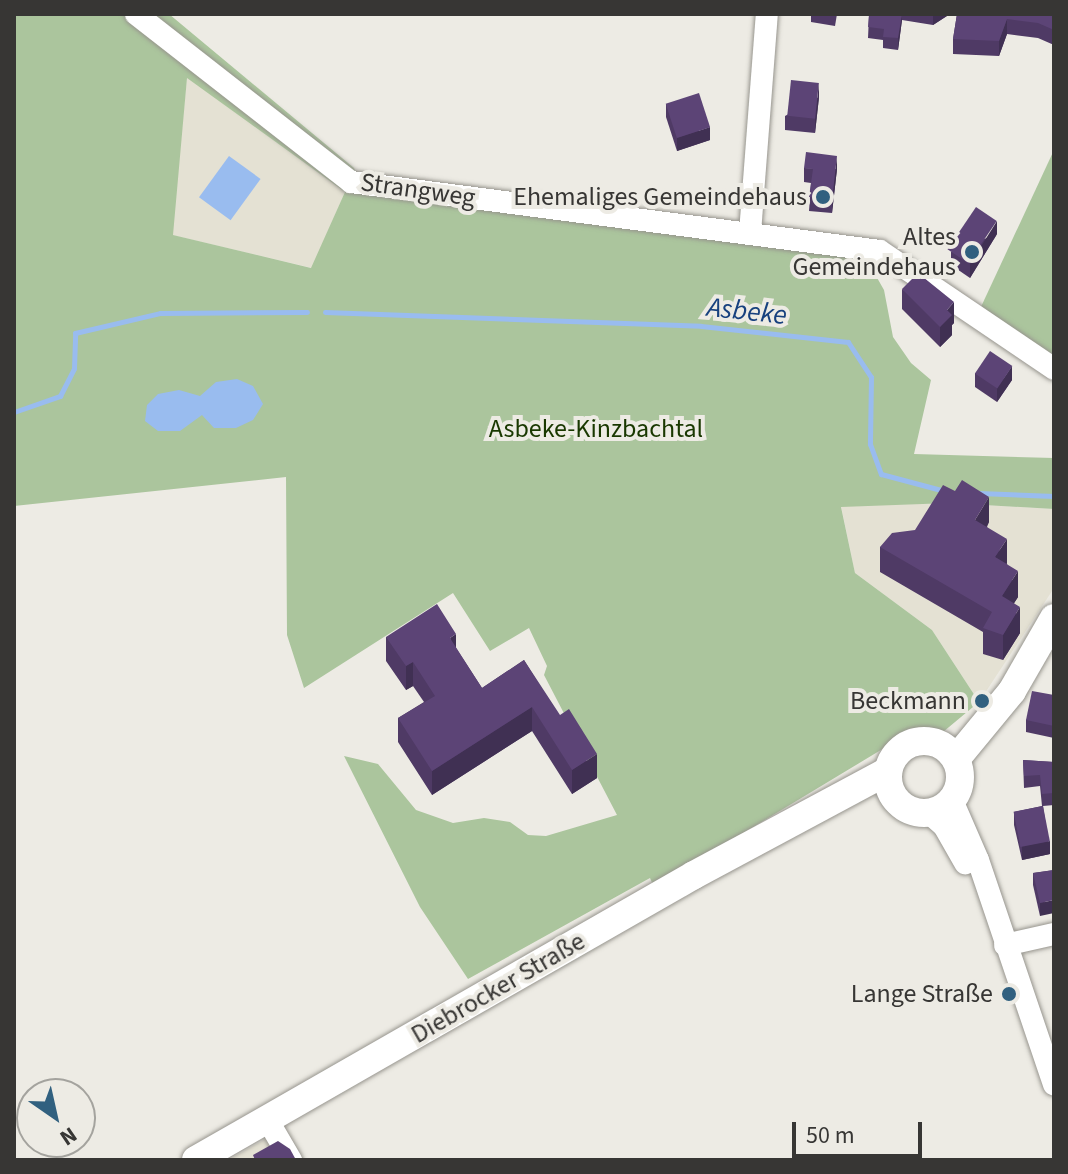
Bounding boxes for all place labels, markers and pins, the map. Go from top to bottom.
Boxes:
place label: Ehemaliges Gemeindehaus [513,181,807,213]
marker: Ehemaliges Gemeindehaus [814,188,832,206]
place label: Altes Gemeindehaus [792,221,956,282]
marker: Altes Gemeindehaus [963,243,981,261]
place label: Beckmann [850,685,966,717]
marker: Beckmann [973,692,991,710]
place label: Lange Straße [851,978,993,1010]
marker: Lange Straße [1000,985,1018,1003]

